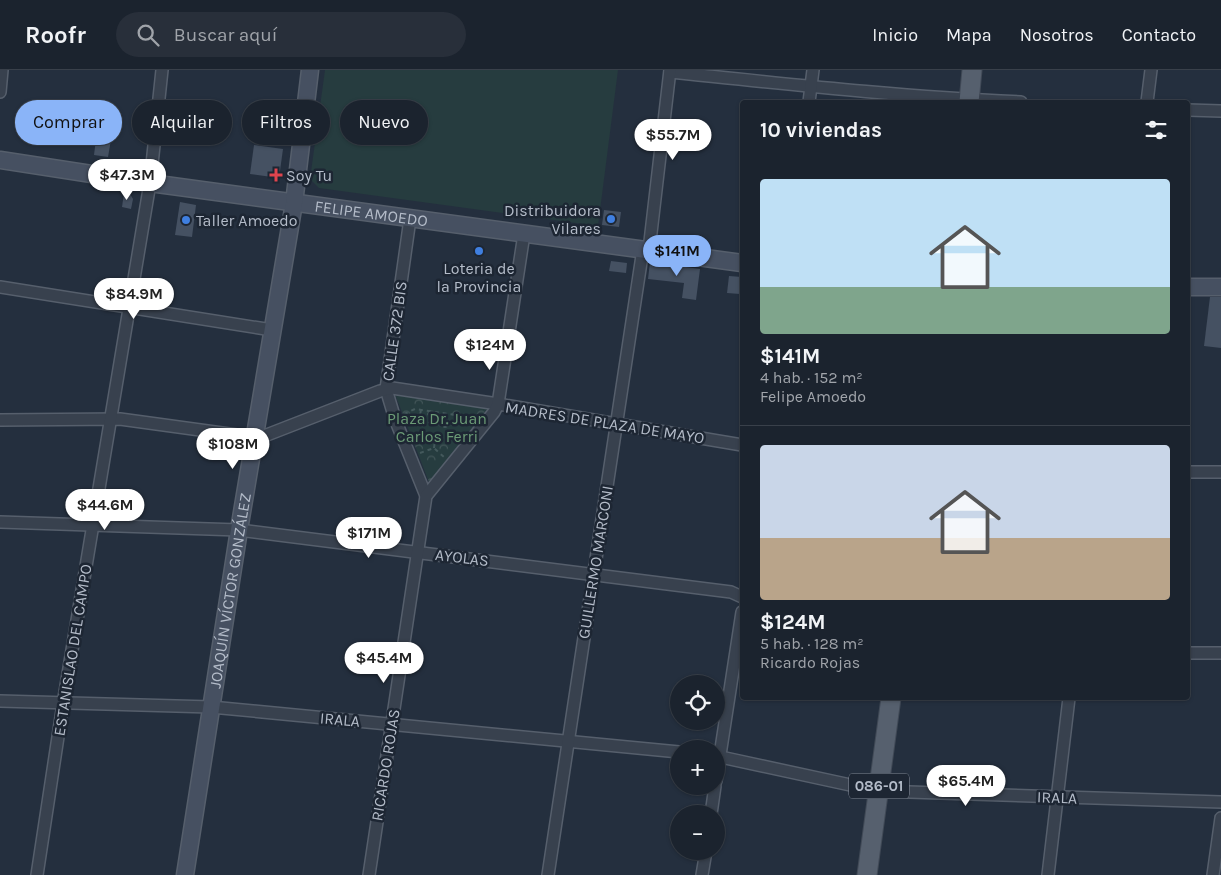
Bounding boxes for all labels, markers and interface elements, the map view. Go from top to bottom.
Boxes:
search box [116,12,466,57]
text: Roofr [25,21,86,49]
icon: search [134,21,162,49]
text: Buscar aquí [174,24,278,46]
text: Inicio [872,24,918,46]
text: Mapa [946,24,992,46]
text: Nosotros [1020,24,1094,46]
text: Contacto [1122,24,1196,46]
chip: Comprar [15,100,122,145]
chip: Alquilar [132,100,232,145]
chip: Filtros [242,100,330,145]
chip: Nuevo [340,100,428,145]
icon: filters [1142,116,1170,144]
pin: $55.7M [632,118,714,161]
text: 10 viviendas [760,118,882,142]
text: $55.7M [645,125,701,144]
pin: $47.3M [86,158,168,201]
text: $47.3M [99,165,155,184]
place label: Soy Tu [286,166,332,185]
marker: Soy Tu [270,169,282,181]
street label: FELIPE AMOEDO [313,196,429,230]
place label: Distribuidora Vilares [504,201,601,238]
place label: Taller Amoedo [196,211,298,230]
icon: home [920,212,1010,302]
marker: Distribuidora Vilares [605,213,617,225]
marker: Taller Amoedo [180,214,192,226]
pin: $141M [642,234,712,277]
text: $141M [654,241,700,260]
marker: Loteria de la Provincia [473,245,485,257]
place label: Loteria de la Provincia [437,259,521,296]
pin: $84.9M [93,278,175,320]
street label: CALLE 372 BIS [378,280,411,382]
text: $84.9M [105,284,163,303]
pin: $124M [455,328,525,371]
text: $124M [465,335,515,354]
text: $141M [760,344,820,368]
text: 4 hab. · 152 m² [760,368,863,387]
text: Felipe Amoedo [760,387,866,406]
street label: MADRES DE PLAZA DE MAYO [504,397,706,448]
park label: Plaza Dr. Juan Carlos Ferri [387,409,487,446]
pin: $108M [198,428,268,470]
text: $108M [207,434,259,453]
icon: home [920,477,1010,567]
street label: GUILLERMO MARCONI [574,484,617,640]
pin: $44.6M [64,488,146,531]
street label: JOAQUÍN VÍCTOR GONZÁLEZ [205,491,255,690]
text: $44.6M [76,495,134,514]
pin: $171M [334,516,404,559]
text: $171M [347,523,391,542]
street label: AYOLAS [434,545,490,570]
street label: ESTANISLAO DEL CAMPO [50,563,95,737]
text: $124M [760,610,826,634]
text: 5 hab. · 128 m² [760,634,864,653]
pin: $45.4M [343,642,425,684]
text: $45.4M [356,648,412,667]
text: Ricardo Rojas [760,653,860,672]
map controls [670,675,725,860]
button: locate [670,675,725,730]
street label: IRALA [319,708,361,731]
street label: RICARDO ROJAS [367,708,404,822]
button: + [670,740,725,795]
pin: $65.4M [925,764,1007,807]
text: $65.4M [938,771,995,790]
road number: 086-01 [849,774,909,798]
street label: IRALA [1037,787,1077,808]
button: − [670,805,725,860]

